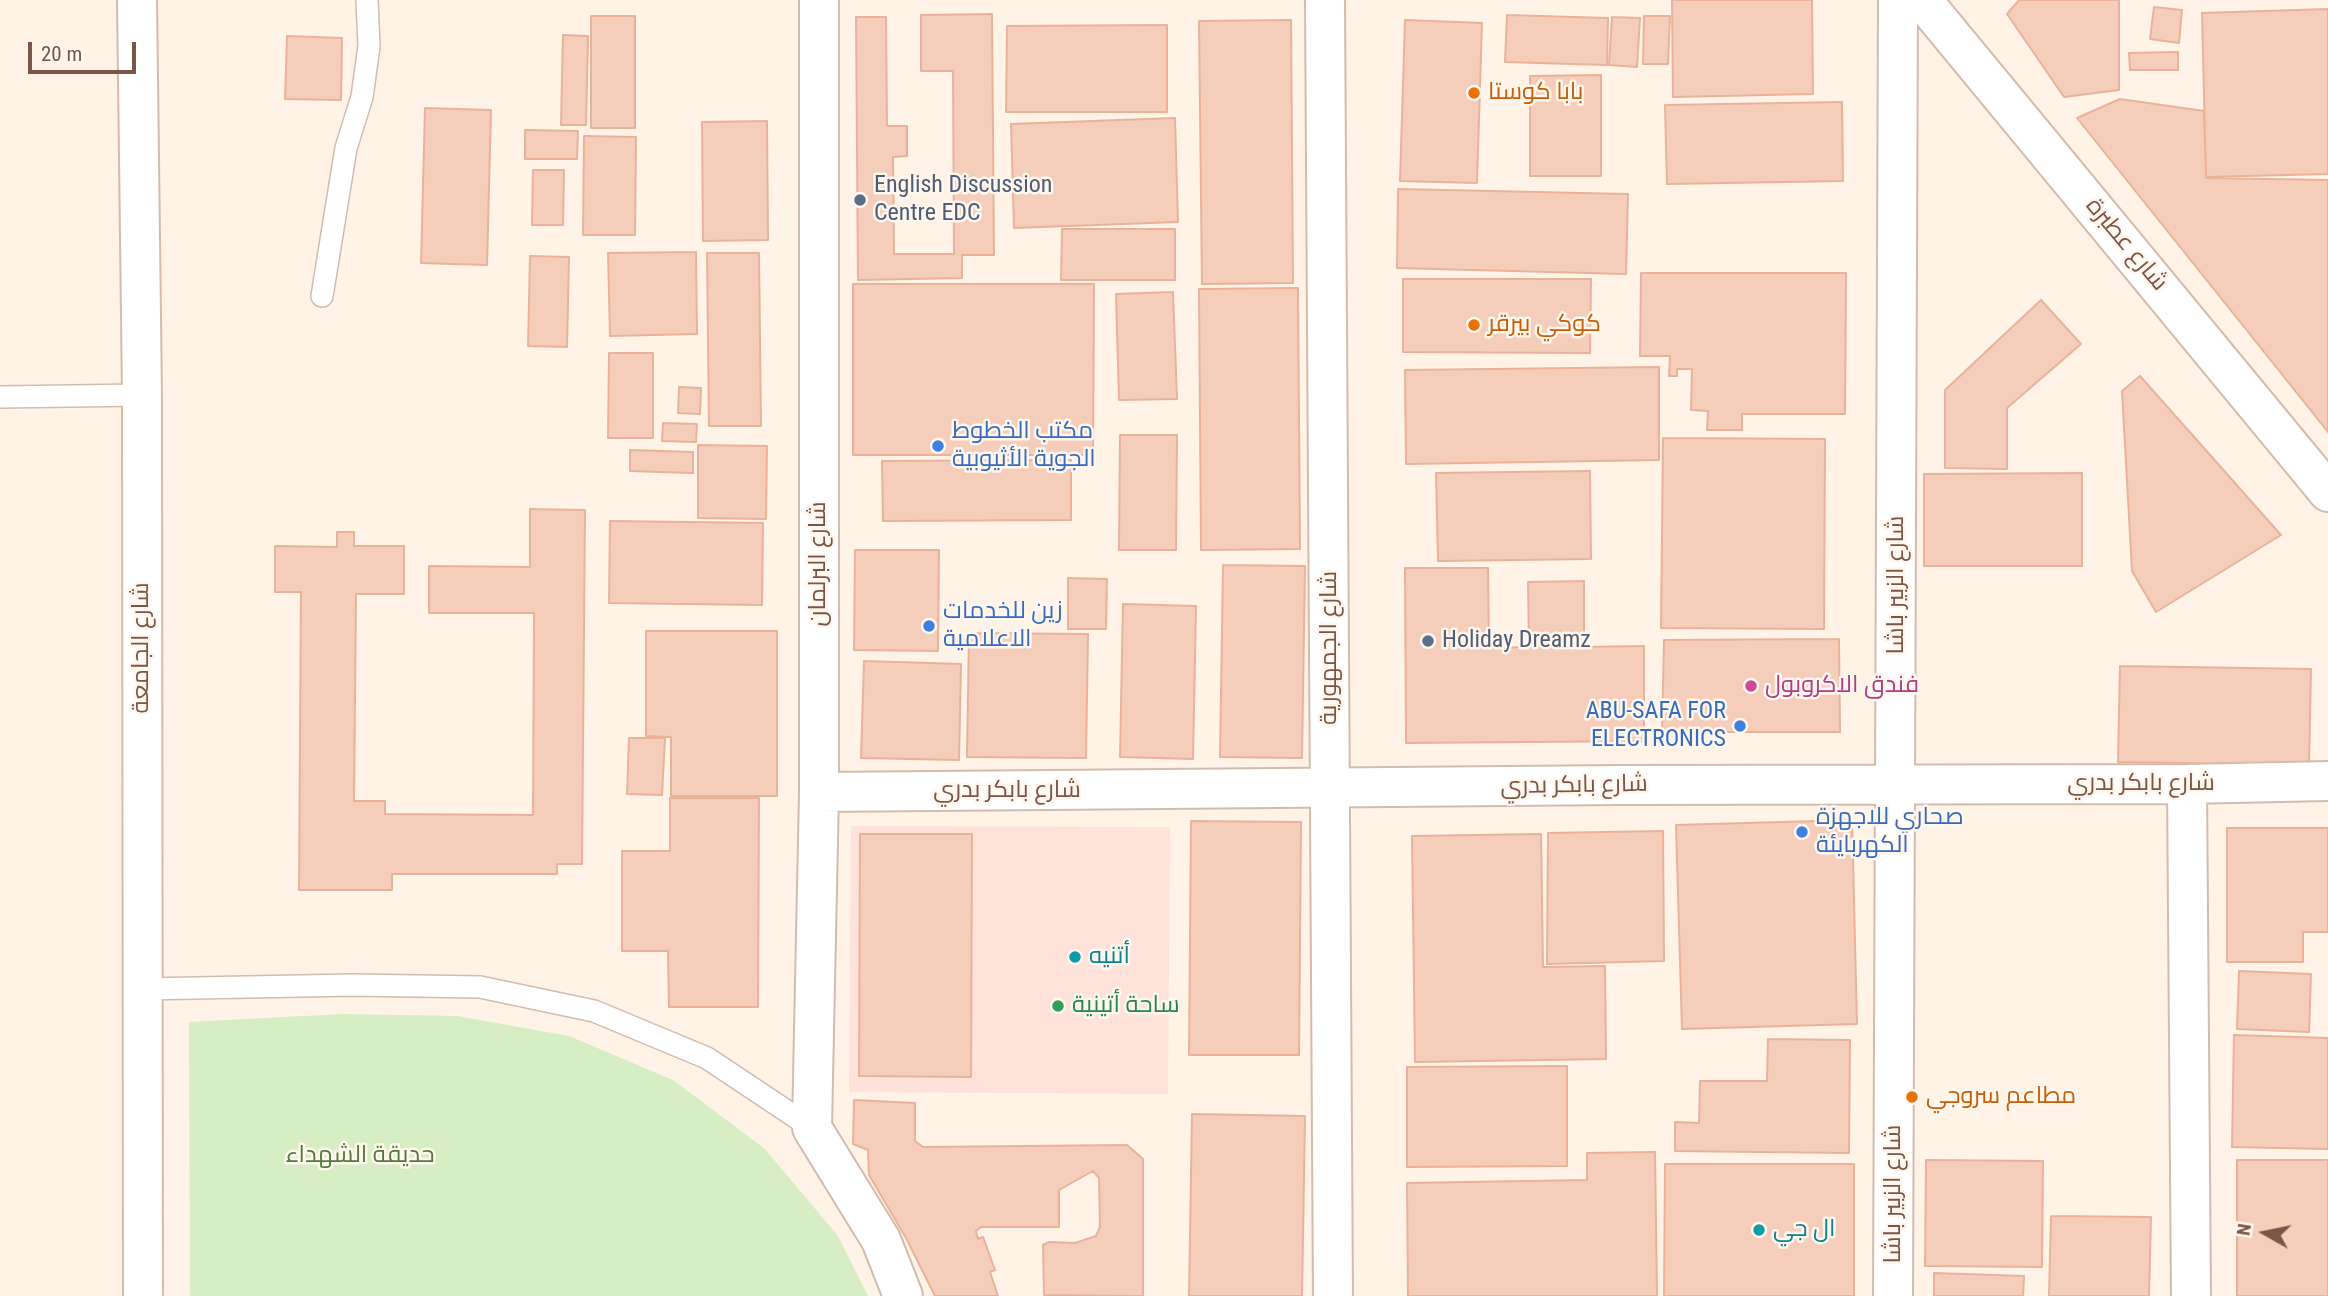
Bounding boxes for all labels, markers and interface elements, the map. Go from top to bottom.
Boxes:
scale bar [32,28,140,72]
text: 20 m [41,42,82,66]
place label: بابا كوستا [1488,79,1583,107]
marker: بابا كوستا [1466,85,1482,101]
place label: English Discussion Centre EDC [874,172,1052,228]
marker: English Discussion Centre EDC [852,192,868,208]
street label: شارع عطبرة [2079,193,2173,297]
place label: كوكي بيرقر [1488,311,1601,339]
marker: كوكي بيرقر [1466,317,1482,333]
place label: مكتب الخطوط الجوية الأثيوبية [952,418,1096,474]
marker: مكتب الخطوط الجوية الأثيوبية [930,438,946,454]
street label: شارع البرلمان [805,501,833,627]
street label: شارع الزبير باشا [1883,516,1911,654]
street label: شارع الجمهورية [1316,571,1344,725]
street label: شارع الجامعة [128,582,156,714]
place label: زين للخدمات الاعلامية [943,598,1063,654]
marker: زين للخدمات الاعلامية [921,618,937,634]
place label: Holiday Dreamz [1442,627,1591,655]
marker: Holiday Dreamz [1420,633,1436,649]
place label: فندق الاكروبول [1765,672,1919,700]
marker: فندق الاكروبول [1743,678,1759,694]
place label: ABU-SAFA FOR ELECTRONICS [1586,698,1726,754]
marker: ABU-SAFA FOR ELECTRONICS [1732,718,1748,734]
street label: شارع بابكر بدري [1500,770,1648,802]
street label: شارع بابكر بدري [2067,770,2215,798]
street label: شارع بابكر بدري [933,777,1081,805]
place label: صحاري للاجهزة الكهربايئة [1816,804,1964,860]
marker: صحاري للاجهزة الكهربايئة [1794,824,1810,840]
place label: أتنيه [1089,943,1130,971]
marker: أتنيه [1067,949,1083,965]
place label: ساحة أتينية [1072,992,1180,1020]
marker: ساحة أتينية [1050,998,1066,1014]
place label: مطاعم سروجي [1926,1083,2076,1111]
marker: مطاعم سروجي [1904,1089,1920,1105]
street label: شارع الزبير باشا [1880,1125,1908,1263]
park label: حديقة الشهداء [285,1142,435,1170]
north arrow [2230,1198,2300,1268]
place label: ال جي [1773,1216,1835,1244]
marker: ال جي [1751,1222,1767,1238]
text: N [2231,1222,2256,1237]

